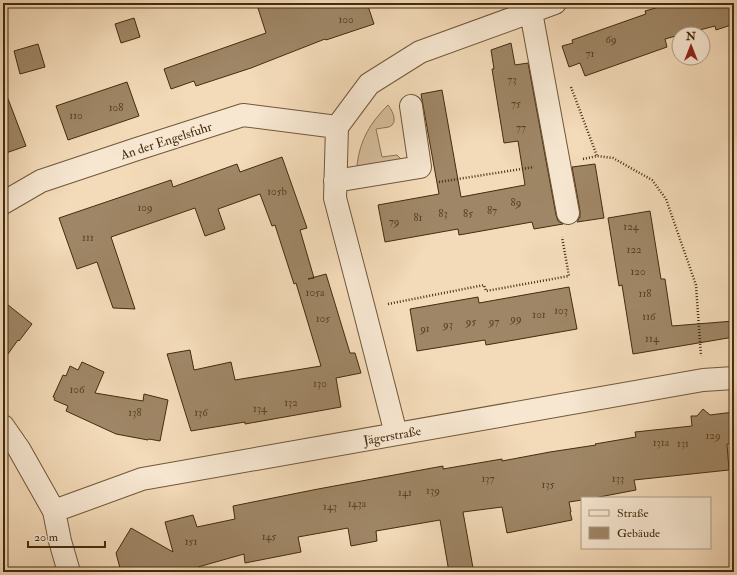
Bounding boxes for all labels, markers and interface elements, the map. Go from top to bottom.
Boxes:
house number: 100 [338,13,354,26]
north arrow [671,26,711,66]
text: N [685,30,697,43]
house number: 69 [605,33,617,46]
house number: 71 [586,47,595,60]
house number: 73 [507,73,517,86]
house number: 75 [511,97,521,110]
house number: 108 [109,101,123,114]
house number: 110 [69,109,83,122]
street label: An der Engelsfuhr [118,119,214,164]
house number: 77 [516,121,526,134]
house number: 105b [267,185,287,198]
house number: 89 [511,196,521,209]
house number: 109 [137,201,153,214]
house number: 87 [487,204,497,217]
house number: 83 [438,207,448,220]
house number: 85 [463,207,473,220]
house number: 81 [413,211,423,224]
house number: 79 [389,215,399,228]
house number: 124 [623,220,640,233]
house number: 111 [82,231,94,244]
house number: 122 [626,243,642,256]
house number: 120 [630,265,646,278]
house number: 105a [306,286,325,299]
house number: 118 [638,287,652,300]
house number: 103 [554,304,568,317]
house number: 101 [532,308,546,321]
house number: 116 [642,310,657,323]
house number: 105 [316,312,330,325]
house number: 99 [509,312,522,325]
house number: 95 [465,315,476,328]
house number: 97 [488,315,499,328]
house number: 93 [442,318,453,331]
house number: 91 [419,322,430,335]
house number: 114 [645,332,660,345]
house number: 130 [313,377,327,390]
house number: 106 [69,383,86,396]
house number: 132 [284,396,298,409]
house number: 134 [253,402,268,415]
house number: 138 [128,406,142,419]
house number: 136 [194,406,209,419]
street label: Jägerstraße [361,423,423,449]
house number: 129 [705,429,721,442]
house number: 131a [653,436,670,449]
house number: 131 [677,437,689,450]
house number: 137 [481,472,495,485]
house number: 133 [612,472,624,485]
house number: 135 [542,478,555,491]
house number: 139 [426,484,440,497]
house number: 141 [398,486,412,499]
house number: 143a [348,497,367,510]
legend [581,497,711,549]
house number: 143 [323,500,337,513]
text: Straße [617,506,648,521]
scale bar [28,523,105,549]
text: Gebäude [617,526,660,541]
text: 20 m [34,530,59,545]
house number: 145 [262,530,277,543]
house number: 151 [185,535,197,548]

